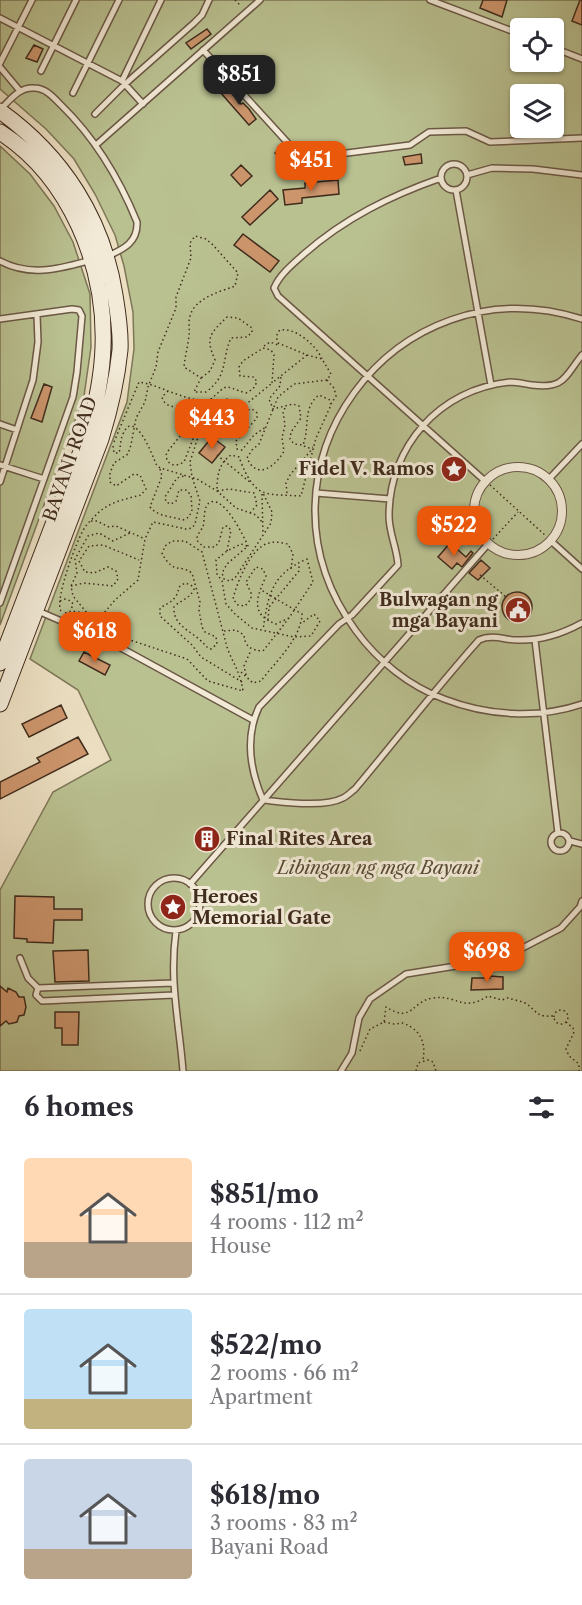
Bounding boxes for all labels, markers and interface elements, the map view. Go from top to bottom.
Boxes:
map controls [510,18,564,138]
button: locate [510,18,564,72]
pin: $851 [203,55,275,106]
text: $851 [217,62,261,86]
button: layers [510,84,564,138]
pin: $451 [275,141,347,192]
text: $451 [289,148,333,172]
street label: BAYANI ROAD [38,394,102,524]
pin: $443 [176,399,248,450]
text: $443 [189,406,235,430]
place icon: Fidel V. Ramos [439,454,469,484]
place label: Fidel V. Ramos [298,458,434,480]
pin: $522 [418,506,490,557]
text: $522 [431,513,477,537]
place label: Bulwagan ng mga Bayani [379,589,499,632]
public building icon: Bulwagan ng mga Bayani [503,595,533,625]
pin: $618 [59,612,131,663]
text: $618 [73,619,117,643]
building icon: Final Rites Area [192,824,222,854]
place label: Final Rites Area [226,828,373,850]
park label: Libingan ng mga Bayani [275,857,480,879]
place label: Heroes Memorial Gate [192,886,331,929]
place icon: Heroes Memorial Gate [158,892,188,922]
pin: $698 [451,932,523,983]
text: $698 [463,939,511,963]
text: 6 homes [24,1091,134,1123]
icon: filters [525,1091,558,1124]
text: $851/mo [210,1178,319,1210]
icon: home [72,1182,144,1254]
text: 4 rooms · 112 m² [210,1210,364,1234]
text: House [210,1234,271,1258]
text: $522/mo [210,1329,322,1361]
icon: home [72,1333,144,1405]
text: 2 rooms · 66 m² [210,1361,359,1385]
text: Apartment [210,1385,313,1409]
text: $618/mo [210,1479,320,1511]
icon: home [72,1483,144,1555]
text: 3 rooms · 83 m² [210,1511,358,1535]
text: Bayani Road [210,1535,329,1559]

